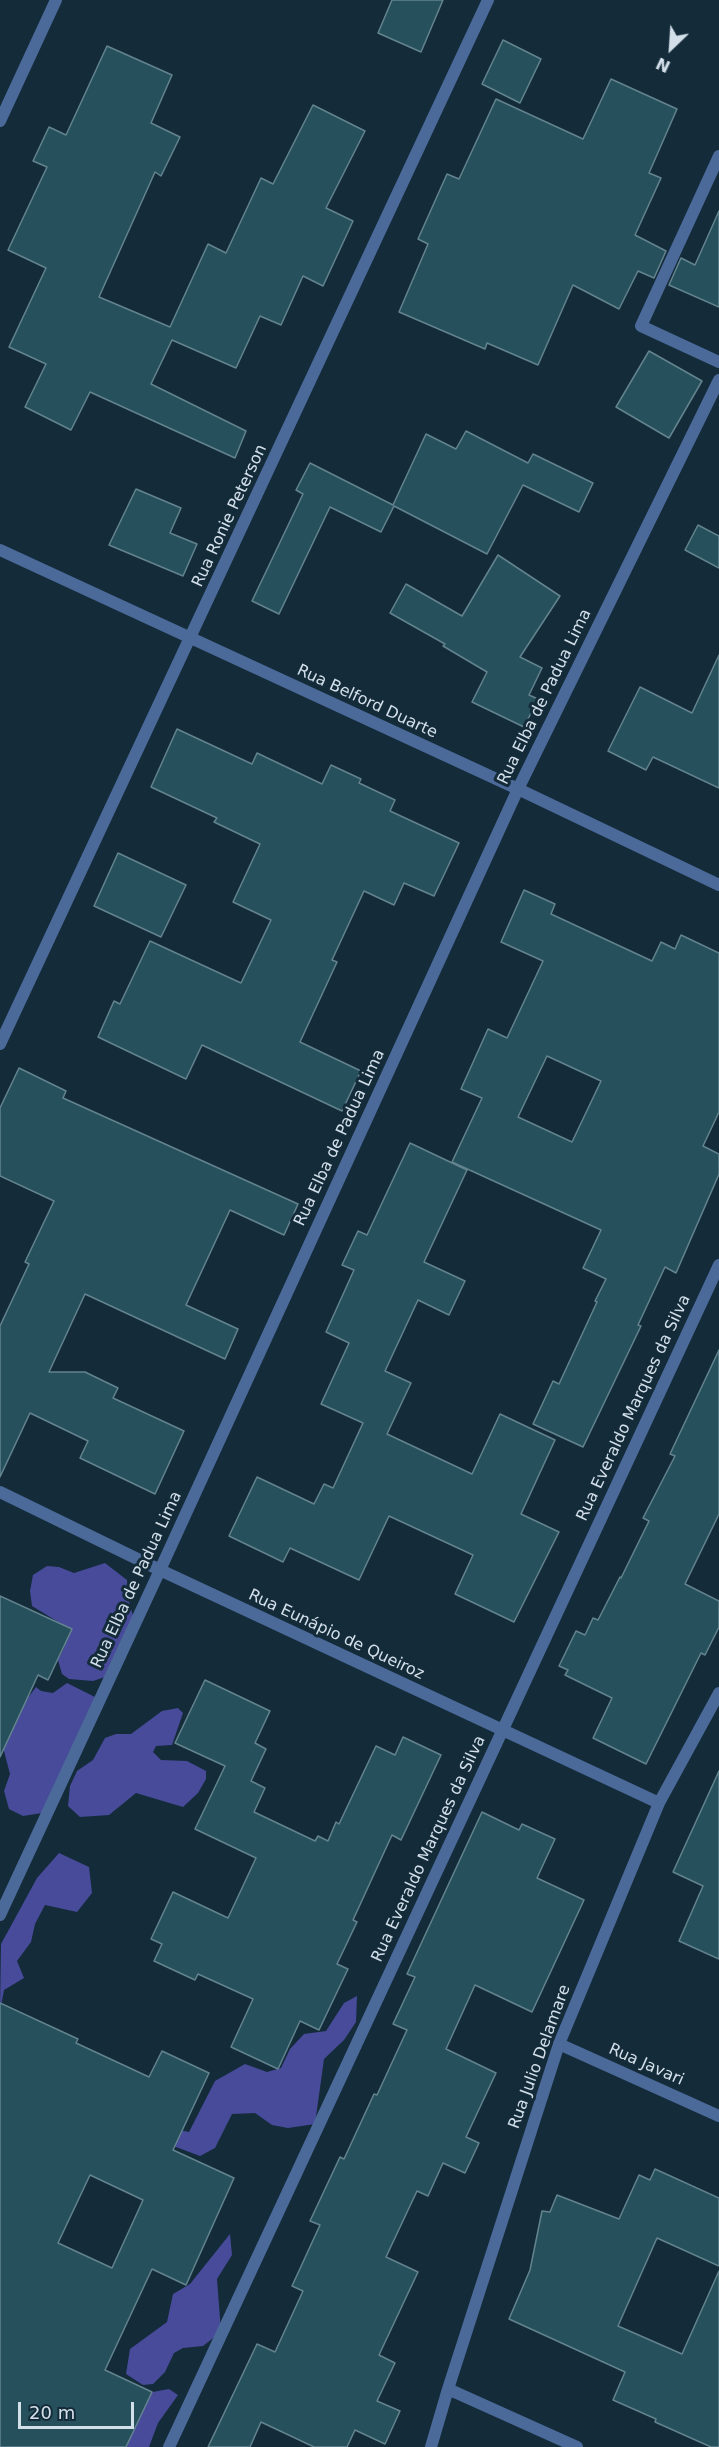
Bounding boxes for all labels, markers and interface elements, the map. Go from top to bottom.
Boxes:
north arrow [641,18,701,78]
text: N [653,53,673,76]
street label: Rua Ronie Peterson [189,442,271,590]
street label: Rua Elba de Padua Lima [494,606,596,788]
street label: Rua Belford Duarte [294,661,440,743]
street label: Rua Elba de Padua Lima [291,1047,389,1229]
street label: Rua Everaldo Marques da Silva [573,1292,695,1524]
street label: Rua Elba de Padua Lima [88,1489,186,1671]
street label: Rua Eunápio de Queiroz [245,1586,427,1684]
street label: Rua Everaldo Marques da Silva [368,1733,490,1965]
street label: Rua Julio Delamare [505,1982,575,2132]
street label: Rua Javari [605,2040,687,2090]
scale bar [21,2390,136,2428]
text: 20 m [29,2402,75,2423]

